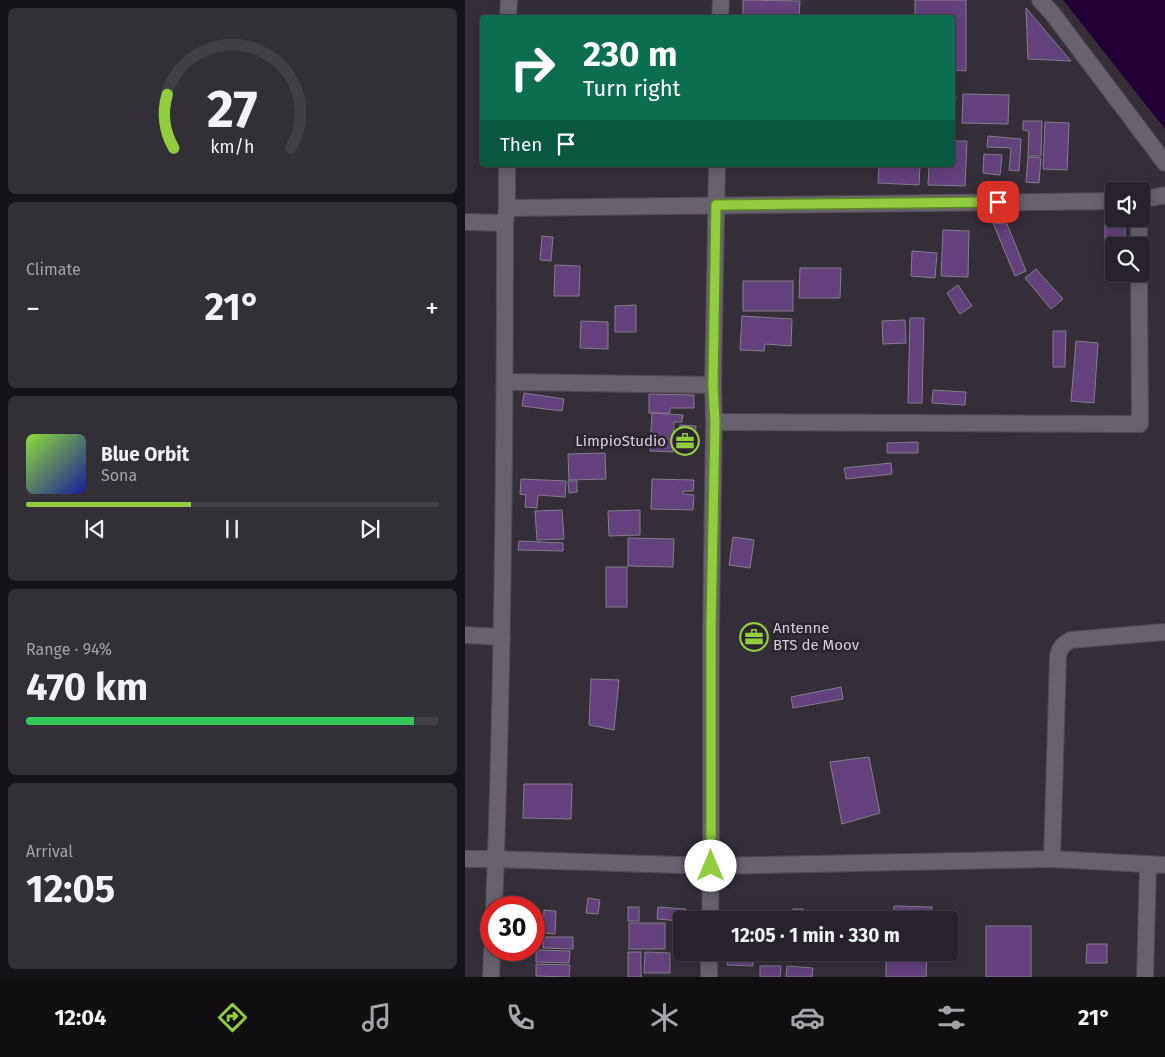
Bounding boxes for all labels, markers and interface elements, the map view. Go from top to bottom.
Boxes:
text: 230 m [583,33,677,75]
icon: right [500,35,565,100]
text: Turn right [583,75,680,102]
text: 27 [207,78,258,141]
icon: arrive [552,130,580,158]
text: Then [500,133,542,156]
text: km/h [210,136,255,158]
pin [977,181,1019,223]
map controls [1105,182,1150,282]
button: sound [1105,182,1150,227]
icon: arrive [984,188,1012,216]
button: search [1105,237,1150,282]
text: Climate [26,260,81,279]
text: 21° [204,284,261,330]
text: − [26,292,40,325]
text: + [425,292,439,325]
office icon: LimpioStudio [670,426,700,456]
place label: LimpioStudio [575,432,666,450]
text: Blue Orbit [101,443,189,466]
text: Sona [101,466,137,485]
icon: previous [81,515,109,543]
icon: pause [218,515,246,543]
icon: next [356,515,384,543]
place label: Antenne BTS de Moov [773,619,860,654]
office icon: Antenne BTS de Moov [739,622,769,652]
text: Range · 94% [26,640,112,659]
text: 470 km [26,664,148,710]
position arrow [684,839,736,891]
text: Arrival [26,842,73,861]
text: 12:05 [26,866,115,912]
speed limit sign: 30 [480,896,545,961]
text: 12:05 · 1 min · 330 m [731,924,900,947]
icon: directions [215,1000,250,1035]
icon: music [359,1000,394,1035]
icon: phone [503,1000,538,1035]
icon: climate [647,1000,682,1035]
icon: car [790,1000,825,1035]
icon: filters [934,1000,969,1035]
text: 12:04 [54,1004,107,1031]
text: 21° [1078,1004,1111,1031]

